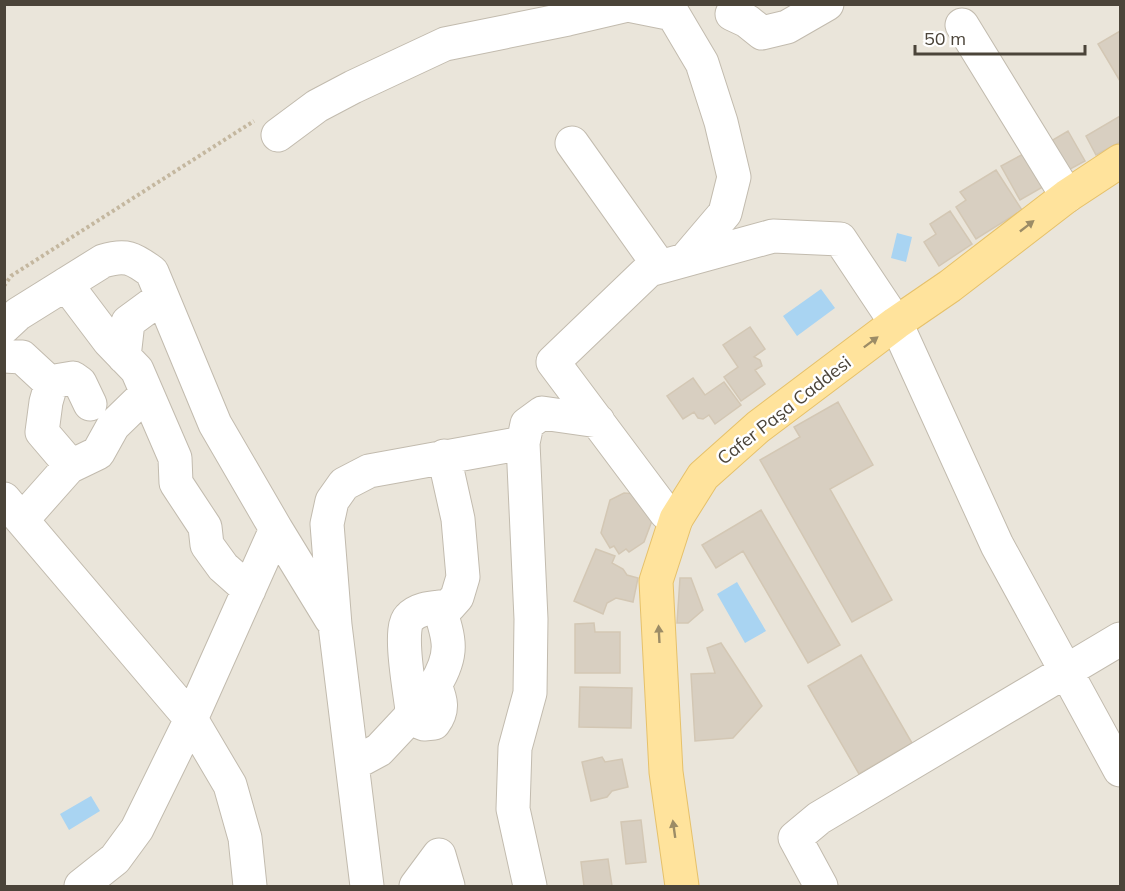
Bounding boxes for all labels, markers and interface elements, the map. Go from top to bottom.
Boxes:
scale bar [915,18,1084,56]
text: 50 m [924,27,966,50]
one-way arrow [1020,221,1035,233]
one-way arrow [863,337,878,349]
street label: Cafer Paşa Caddesi [712,351,856,469]
one-way arrow [655,625,664,644]
one-way arrow [669,819,679,838]

